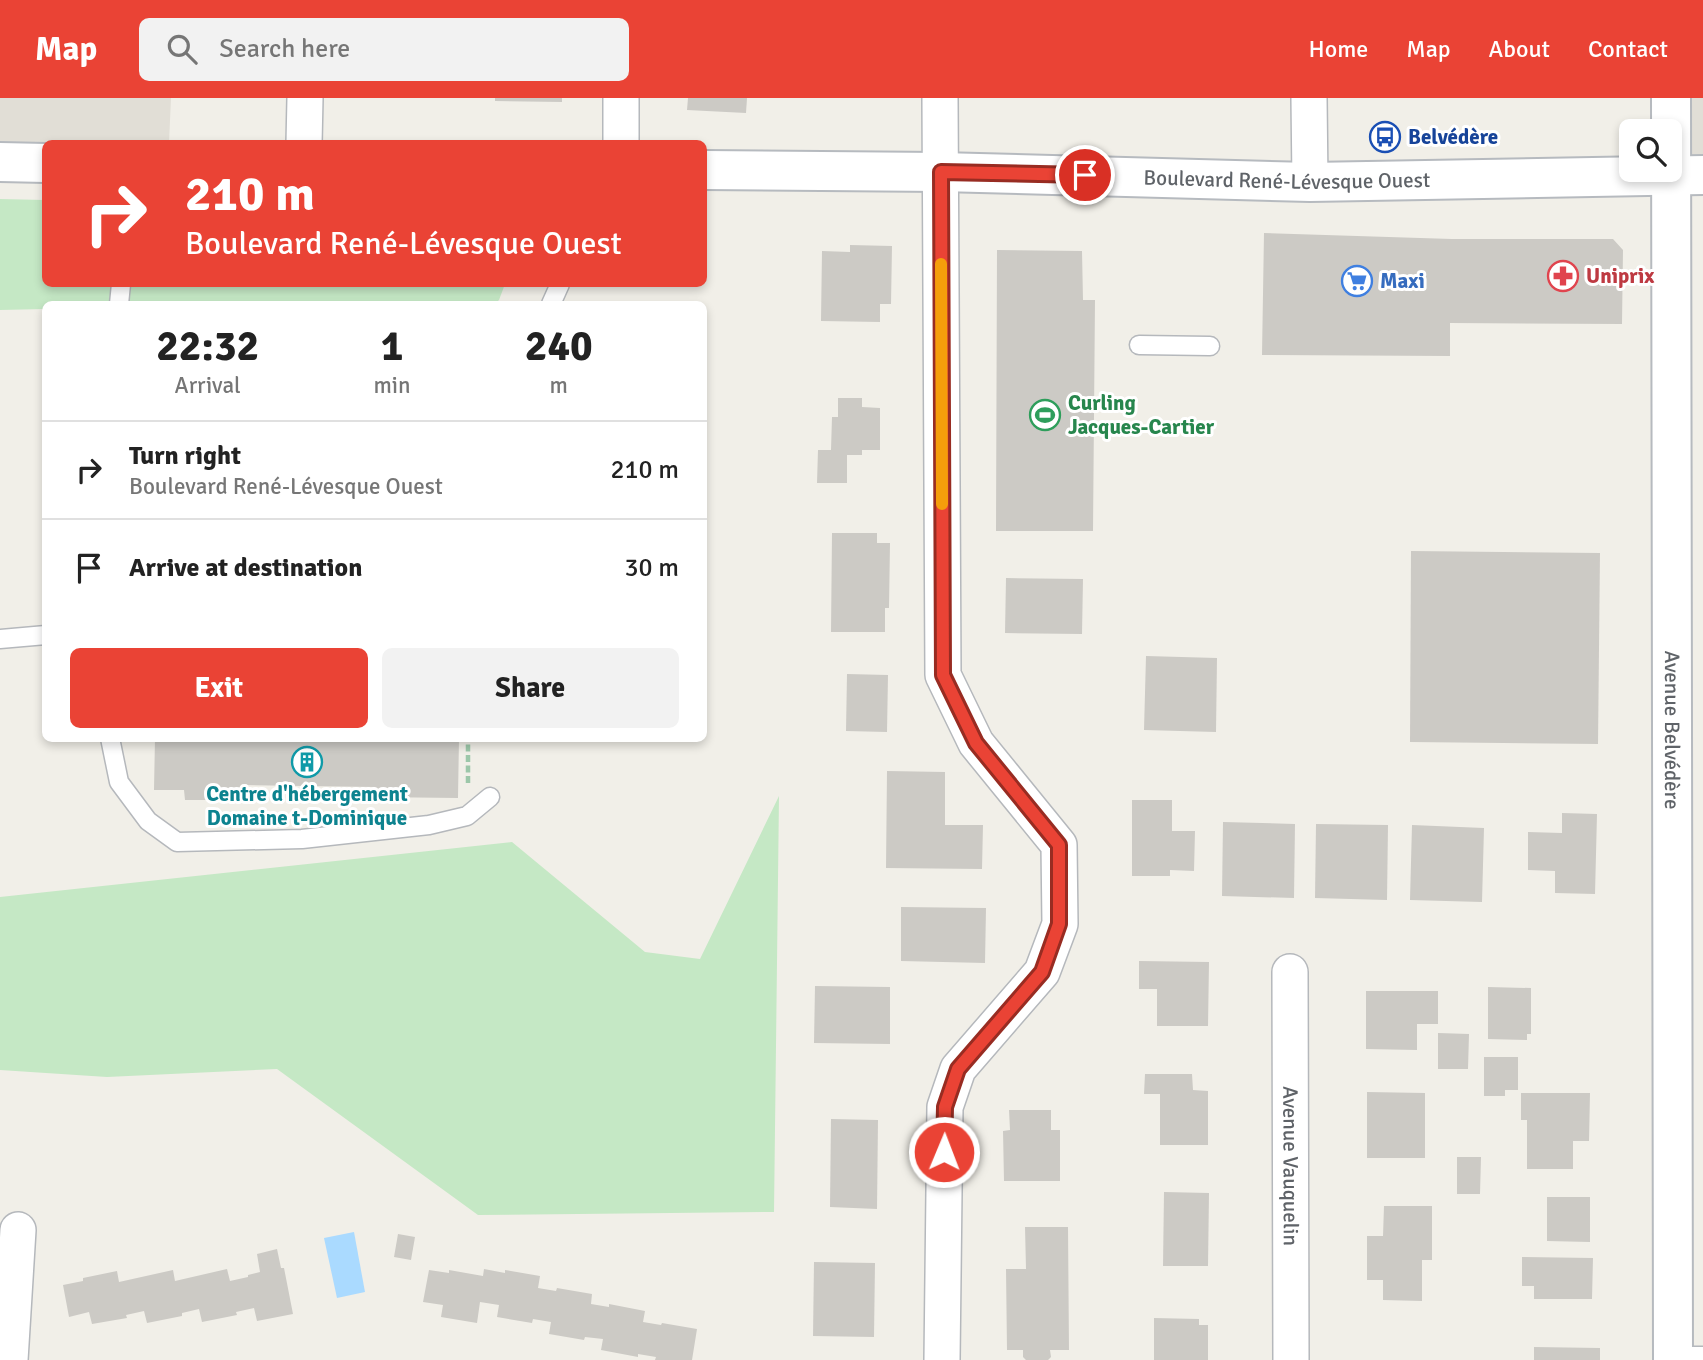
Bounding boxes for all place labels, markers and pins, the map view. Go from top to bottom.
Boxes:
bus stop icon: Belvédère [1368,120,1402,154]
place label: Belvédère [1408,124,1498,150]
pin [1055,145,1115,205]
pharmacy icon: Uniprix [1546,259,1580,293]
place label: Uniprix [1586,263,1655,289]
supermarket icon: Maxi [1340,264,1374,298]
place label: Maxi [1380,268,1425,294]
place label: Curling Jacques-Cartier [1068,390,1215,440]
sports icon: Curling Jacques-Cartier [1028,398,1062,432]
building icon: Centre d'hébergement Domaine t-Dominique [290,745,324,779]
place label: Centre d'hébergement Domaine t-Dominique [206,781,408,831]

